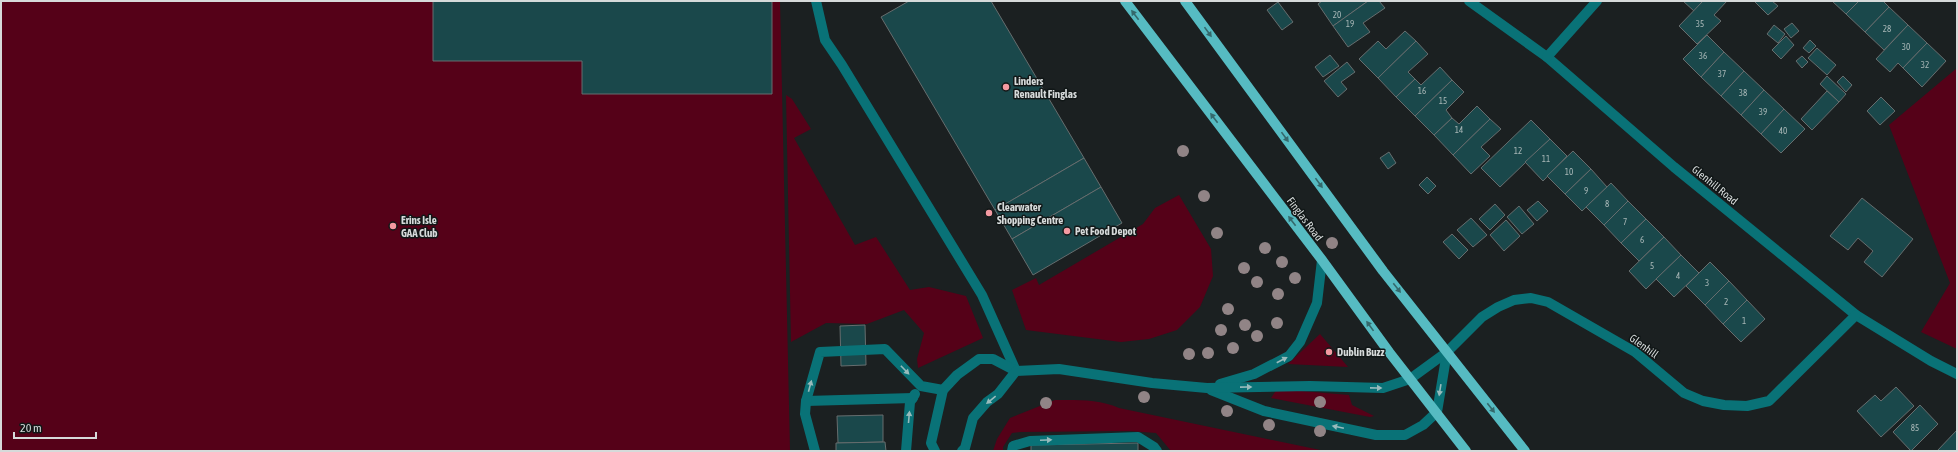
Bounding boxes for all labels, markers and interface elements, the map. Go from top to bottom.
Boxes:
one-way arrow [1131,9,1139,20]
house number: 20 [1333,10,1341,20]
house number: 19 [1346,19,1354,29]
house number: 35 [1696,19,1704,29]
house number: 28 [1883,24,1891,34]
one-way arrow [1204,27,1212,38]
house number: 30 [1902,42,1910,52]
house number: 36 [1699,51,1707,61]
house number: 32 [1921,60,1929,70]
house number: 37 [1718,69,1726,79]
place label: Linders Renault Finglas [1014,75,1077,100]
marker: Linders Renault Finglas [1001,82,1011,92]
house number: 16 [1418,86,1426,96]
house number: 38 [1739,88,1747,98]
house number: 15 [1439,96,1447,106]
house number: 39 [1759,107,1767,117]
one-way arrow [1210,113,1218,123]
house number: 14 [1455,125,1463,135]
house number: 40 [1779,126,1787,136]
one-way arrow [1281,132,1289,143]
house number: 12 [1514,146,1522,156]
house number: 11 [1542,154,1550,164]
street label: Glenhill Road [1690,163,1740,207]
house number: 10 [1565,167,1573,177]
one-way arrow [1315,178,1323,189]
house number: 9 [1584,186,1588,196]
street label: Finglas Road [1285,195,1325,243]
house number: 8 [1605,199,1609,209]
place label: Clearwater Shopping Centre [997,201,1063,226]
marker: Clearwater Shopping Centre [984,208,994,218]
place label: Erins Isle GAA Club [401,214,438,239]
one-way arrow [1288,216,1297,227]
house number: 7 [1623,217,1627,227]
marker: Erins Isle GAA Club [388,221,398,231]
place label: Pet Food Depot [1075,225,1137,237]
marker: Pet Food Depot [1062,226,1072,236]
house number: 6 [1640,235,1644,245]
house number: 5 [1650,261,1654,271]
house number: 4 [1676,271,1680,281]
house number: 3 [1705,278,1709,288]
one-way arrow [1392,282,1401,293]
house number: 2 [1724,297,1728,307]
house number: 1 [1742,316,1746,326]
one-way arrow [1366,321,1374,331]
street label: Glenhill [1627,332,1661,360]
place label: Dublin Buzz [1337,346,1384,358]
marker: Dublin Buzz [1324,347,1334,357]
one-way arrow [1276,356,1288,363]
one-way arrow [900,365,910,375]
one-way arrow [808,380,814,392]
one-way arrow [1240,384,1253,390]
one-way arrow [1370,384,1382,391]
one-way arrow [1437,384,1443,396]
one-way arrow [985,395,996,404]
one-way arrow [1487,403,1496,414]
one-way arrow [905,411,912,423]
scale bar [14,414,96,440]
text: 20 m [20,421,42,435]
house number: 85 [1911,423,1919,433]
one-way arrow [1332,424,1344,430]
one-way arrow [1040,437,1053,443]

